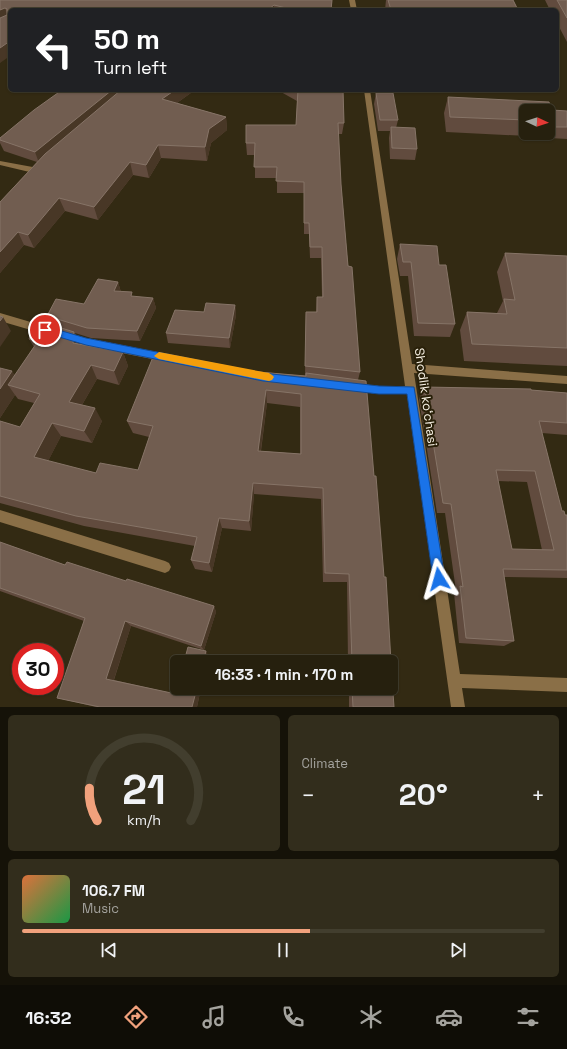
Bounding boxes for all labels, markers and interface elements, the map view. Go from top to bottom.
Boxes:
text: 50 m [94,21,160,57]
icon: left [28,24,80,76]
text: Turn left [94,56,167,79]
north arrow [519,104,555,140]
map controls [519,104,555,140]
pin [28,313,62,347]
icon: arrive [34,319,56,341]
street label: Shodlik koʻchasi [411,347,441,447]
position arrow [418,558,460,600]
speed limit sign: 30 [12,643,64,695]
text: 16:33 · 1 min · 170 m [215,665,353,684]
text: Climate [302,755,348,772]
text: 21 [122,763,166,816]
text: 20° [399,775,448,814]
text: − [302,781,315,809]
text: + [531,781,545,809]
text: km/h [127,811,161,829]
text: 106.7 FM [82,881,145,900]
text: Music [82,900,119,917]
icon: previous [98,939,120,961]
icon: pause [272,939,294,961]
icon: next [447,939,469,961]
icon: directions [122,1003,150,1031]
icon: music [200,1003,228,1031]
icon: phone [279,1003,307,1031]
icon: climate [357,1003,385,1031]
icon: car [435,1003,463,1031]
icon: filters [514,1003,542,1031]
text: 16:32 [25,1006,71,1029]

